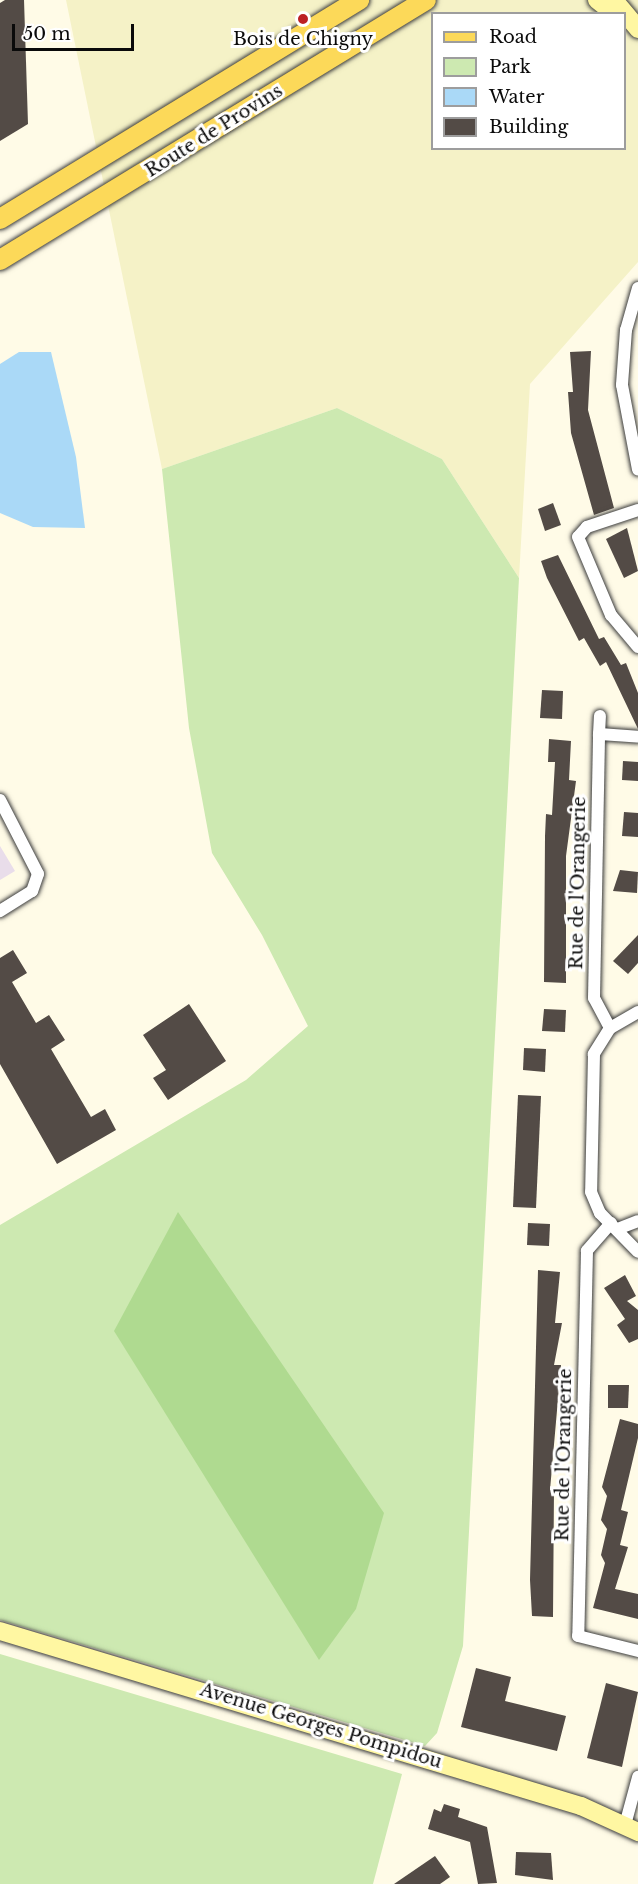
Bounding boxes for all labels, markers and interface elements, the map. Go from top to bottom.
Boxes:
scale bar [15,12,136,50]
marker: Bois de Chigny [296,12,310,26]
legend [431,12,626,150]
text: 50 m [23,23,71,45]
text: Road [489,26,537,48]
place label: Bois de Chigny [233,28,373,50]
text: Park [489,56,531,78]
street label: Route de Provins [141,80,287,182]
text: Water [489,86,544,108]
text: Building [489,116,568,138]
street label: Rue de l'Orangerie [566,796,590,970]
street label: Rue de l'Orangerie [552,1368,576,1542]
street label: Avenue Georges Pompidou [198,1679,444,1773]

